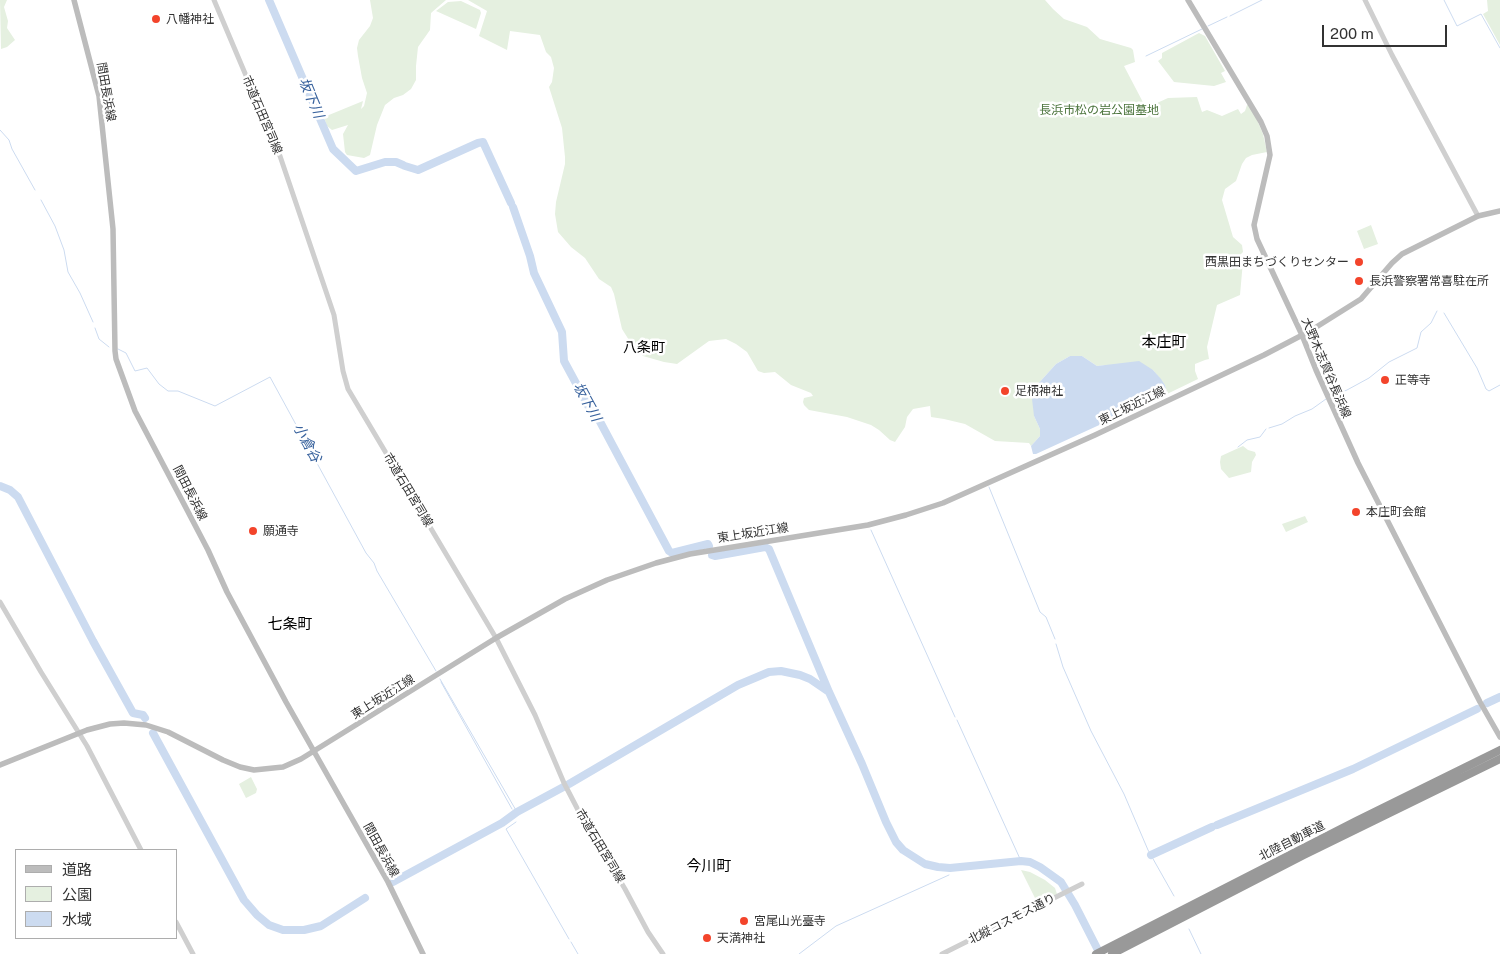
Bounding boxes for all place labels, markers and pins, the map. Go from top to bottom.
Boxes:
place label: 八幡神社 [166,12,214,26]
marker: 八幡神社 [150,13,162,25]
place label: 西黒田まちづくりセンター [1205,255,1349,269]
marker: 西黒田まちづくりセンター [1353,256,1365,268]
place label: 長浜警察署常喜駐在所 [1369,274,1489,288]
marker: 長浜警察署常喜駐在所 [1353,275,1365,287]
place label: 正等寺 [1395,373,1431,387]
marker: 正等寺 [1379,374,1391,386]
place label: 足柄神社 [1015,384,1063,398]
marker: 足柄神社 [999,385,1011,397]
place label: 本庄町会館 [1366,505,1426,519]
marker: 本庄町会館 [1350,506,1362,518]
place label: 願通寺 [263,524,299,538]
marker: 願通寺 [247,525,259,537]
place label: 宮尾山光臺寺 [754,914,826,928]
marker: 宮尾山光臺寺 [738,915,750,927]
place label: 天満神社 [717,931,765,945]
marker: 天満神社 [701,932,713,944]

